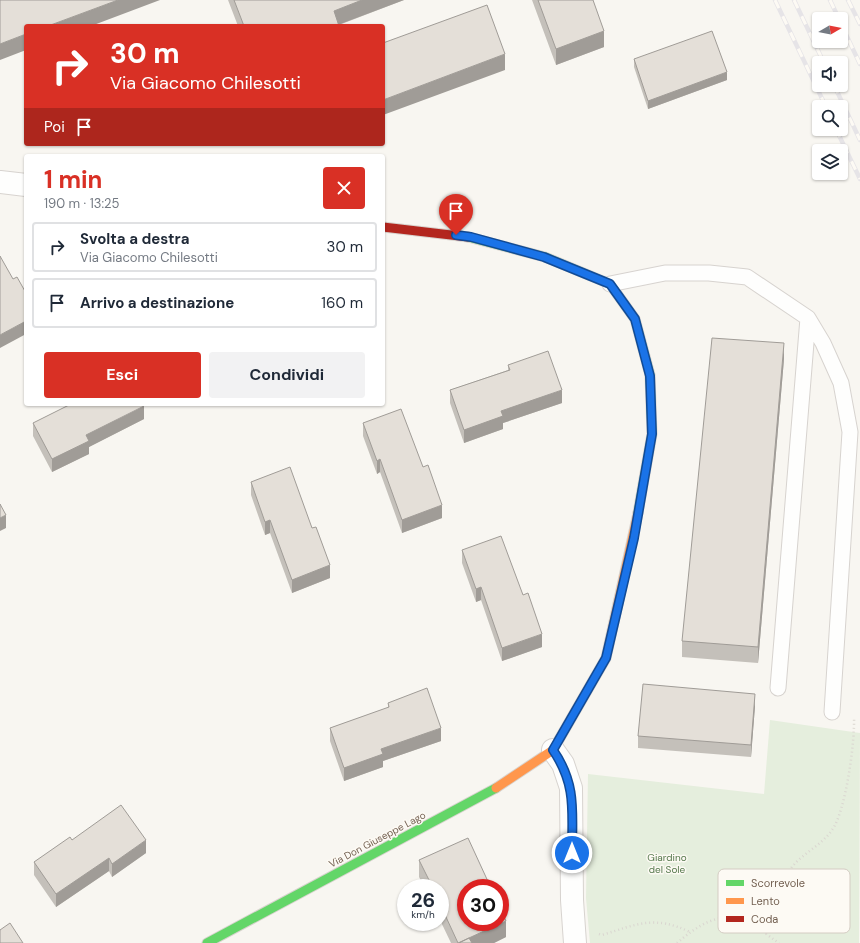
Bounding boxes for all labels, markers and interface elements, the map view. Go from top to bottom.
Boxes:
north arrow [812,12,848,48]
map controls [812,12,848,180]
text: 30 m [110,35,180,72]
icon: right [44,40,96,92]
button: sound [812,56,848,92]
text: Via Giacomo Chilesotti [110,71,301,95]
button: search [812,100,848,136]
icon: arrive [73,116,95,138]
text: Poi [44,117,65,137]
button: layers [812,144,848,180]
text: 1 min [44,164,102,195]
button: close [323,167,365,209]
pin [439,194,473,235]
text: 190 m · 13:25 [44,195,119,212]
icon: arrive [445,200,467,222]
text: Svolta a destra [80,229,190,249]
icon: right [46,236,68,258]
text: 30 m [327,237,363,257]
text: Via Giacomo Chilesotti [80,249,218,266]
icon: arrive [46,292,68,314]
text: Arrivo a destinazione [80,293,234,313]
text: 160 m [321,293,363,313]
button: Esci [44,352,201,398]
button: Condividi [209,352,365,398]
street label: Via Don Giuseppe Lago [327,808,428,870]
position arrow [551,832,593,874]
park label: Giardino del Sole [647,851,687,876]
legend [718,869,850,933]
text: Scorrevole [751,876,805,890]
speed limit sign: 30 [457,879,509,931]
text: 26 [411,887,435,913]
text: Lento [751,894,780,908]
text: km/h [411,908,435,921]
text: Coda [751,912,778,926]

